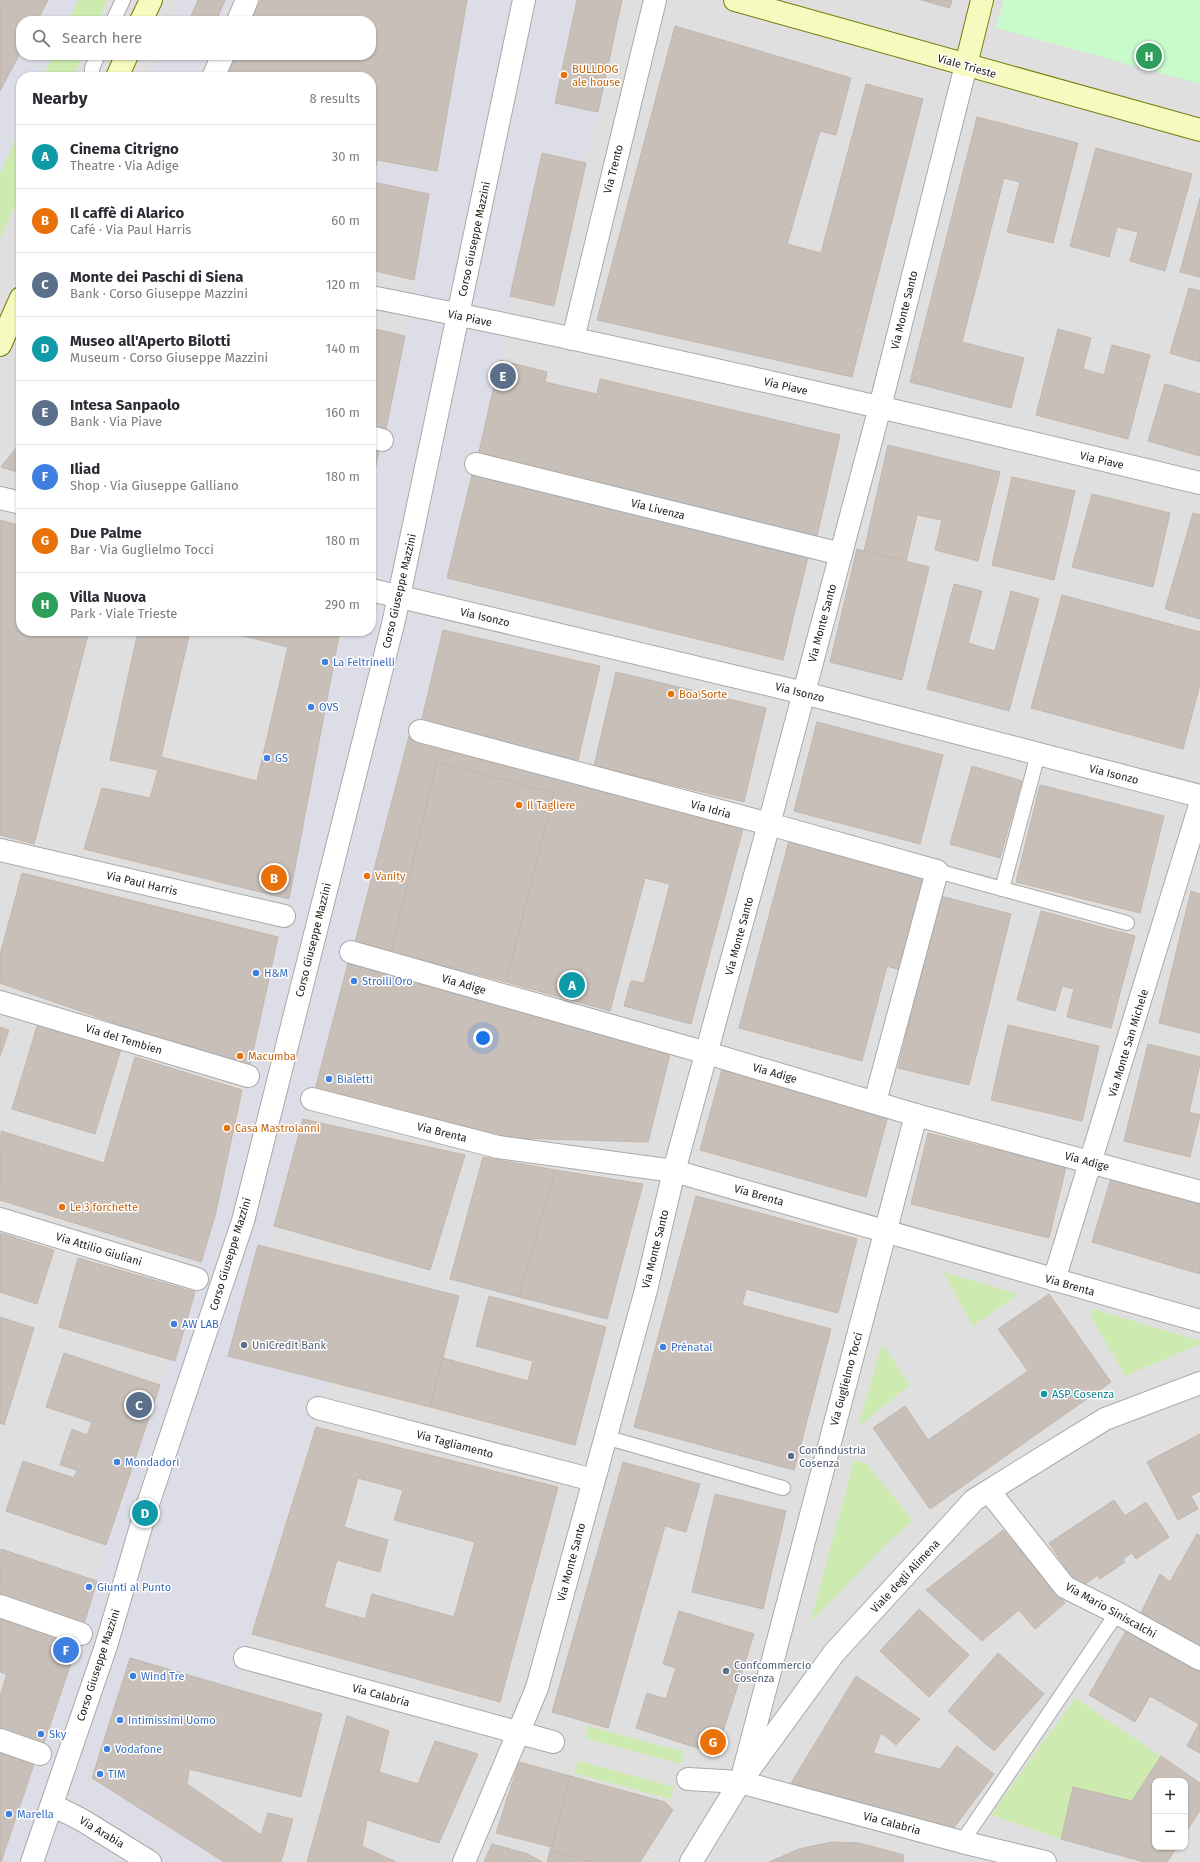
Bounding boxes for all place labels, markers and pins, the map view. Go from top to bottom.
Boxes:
pin: H [1136,41,1162,71]
place label: BULLDOG ale house [572,63,620,89]
marker: BULLDOG ale house [559,70,569,80]
pin: E [490,361,516,391]
place label: La Feltrinelli [333,656,395,669]
marker: La Feltrinelli [320,657,330,667]
place label: Boa Sorte [679,688,727,701]
marker: Boa Sorte [666,689,676,699]
place label: OVS [319,701,339,714]
marker: OVS [306,702,316,712]
place label: GS [275,752,288,765]
marker: GS [262,753,272,763]
place label: Il Tagliere [527,799,575,812]
marker: Il Tagliere [514,800,524,810]
pin: B [261,863,287,893]
place label: Vanity [375,870,406,883]
marker: Vanity [362,871,372,881]
place label: H&M [264,967,288,980]
marker: H&M [251,968,261,978]
pin: A [559,970,585,1000]
place label: Stroili Oro [362,975,413,988]
marker: Stroili Oro [349,976,359,986]
place label: Macumba [248,1050,296,1063]
marker: Macumba [235,1051,245,1061]
place label: Bialetti [337,1073,373,1086]
marker: Bialetti [324,1074,334,1084]
place label: Casa Mastroianni [235,1122,320,1135]
marker: Casa Mastroianni [222,1123,232,1133]
place label: Le 3 forchette [70,1201,138,1214]
marker: Le 3 forchette [57,1202,67,1212]
place label: AW LAB [182,1318,219,1331]
marker: AW LAB [169,1319,179,1329]
place label: UniCredit Bank [252,1339,326,1352]
marker: UniCredit Bank [239,1340,249,1350]
place label: Prénatal [671,1341,713,1354]
marker: Prénatal [658,1342,668,1352]
place label: ASP Cosenza [1052,1388,1114,1401]
marker: ASP Cosenza [1039,1389,1049,1399]
pin: C [126,1390,152,1420]
place label: Confindustria Cosenza [799,1444,866,1470]
marker: Confindustria Cosenza [786,1451,796,1461]
place label: Mondadori [125,1456,179,1469]
marker: Mondadori [112,1457,122,1467]
pin: D [132,1498,158,1528]
place label: Giunti al Punto [97,1581,171,1594]
marker: Giunti al Punto [84,1582,94,1592]
pin: F [53,1635,79,1665]
place label: Confcommercio Cosenza [734,1659,811,1685]
marker: Confcommercio Cosenza [721,1666,731,1676]
place label: Wind Tre [141,1670,184,1683]
marker: Wind Tre [128,1671,138,1681]
place label: Intimissimi Uomo [128,1714,216,1727]
marker: Intimissimi Uomo [115,1715,125,1725]
pin: G [700,1727,726,1757]
place label: Sky [49,1728,67,1741]
marker: Sky [36,1729,46,1739]
place label: Vodafone [115,1743,162,1756]
marker: Vodafone [102,1744,112,1754]
place label: TIM [108,1768,126,1781]
marker: TIM [95,1769,105,1779]
place label: Marella [17,1808,54,1821]
marker: Marella [4,1809,14,1819]

